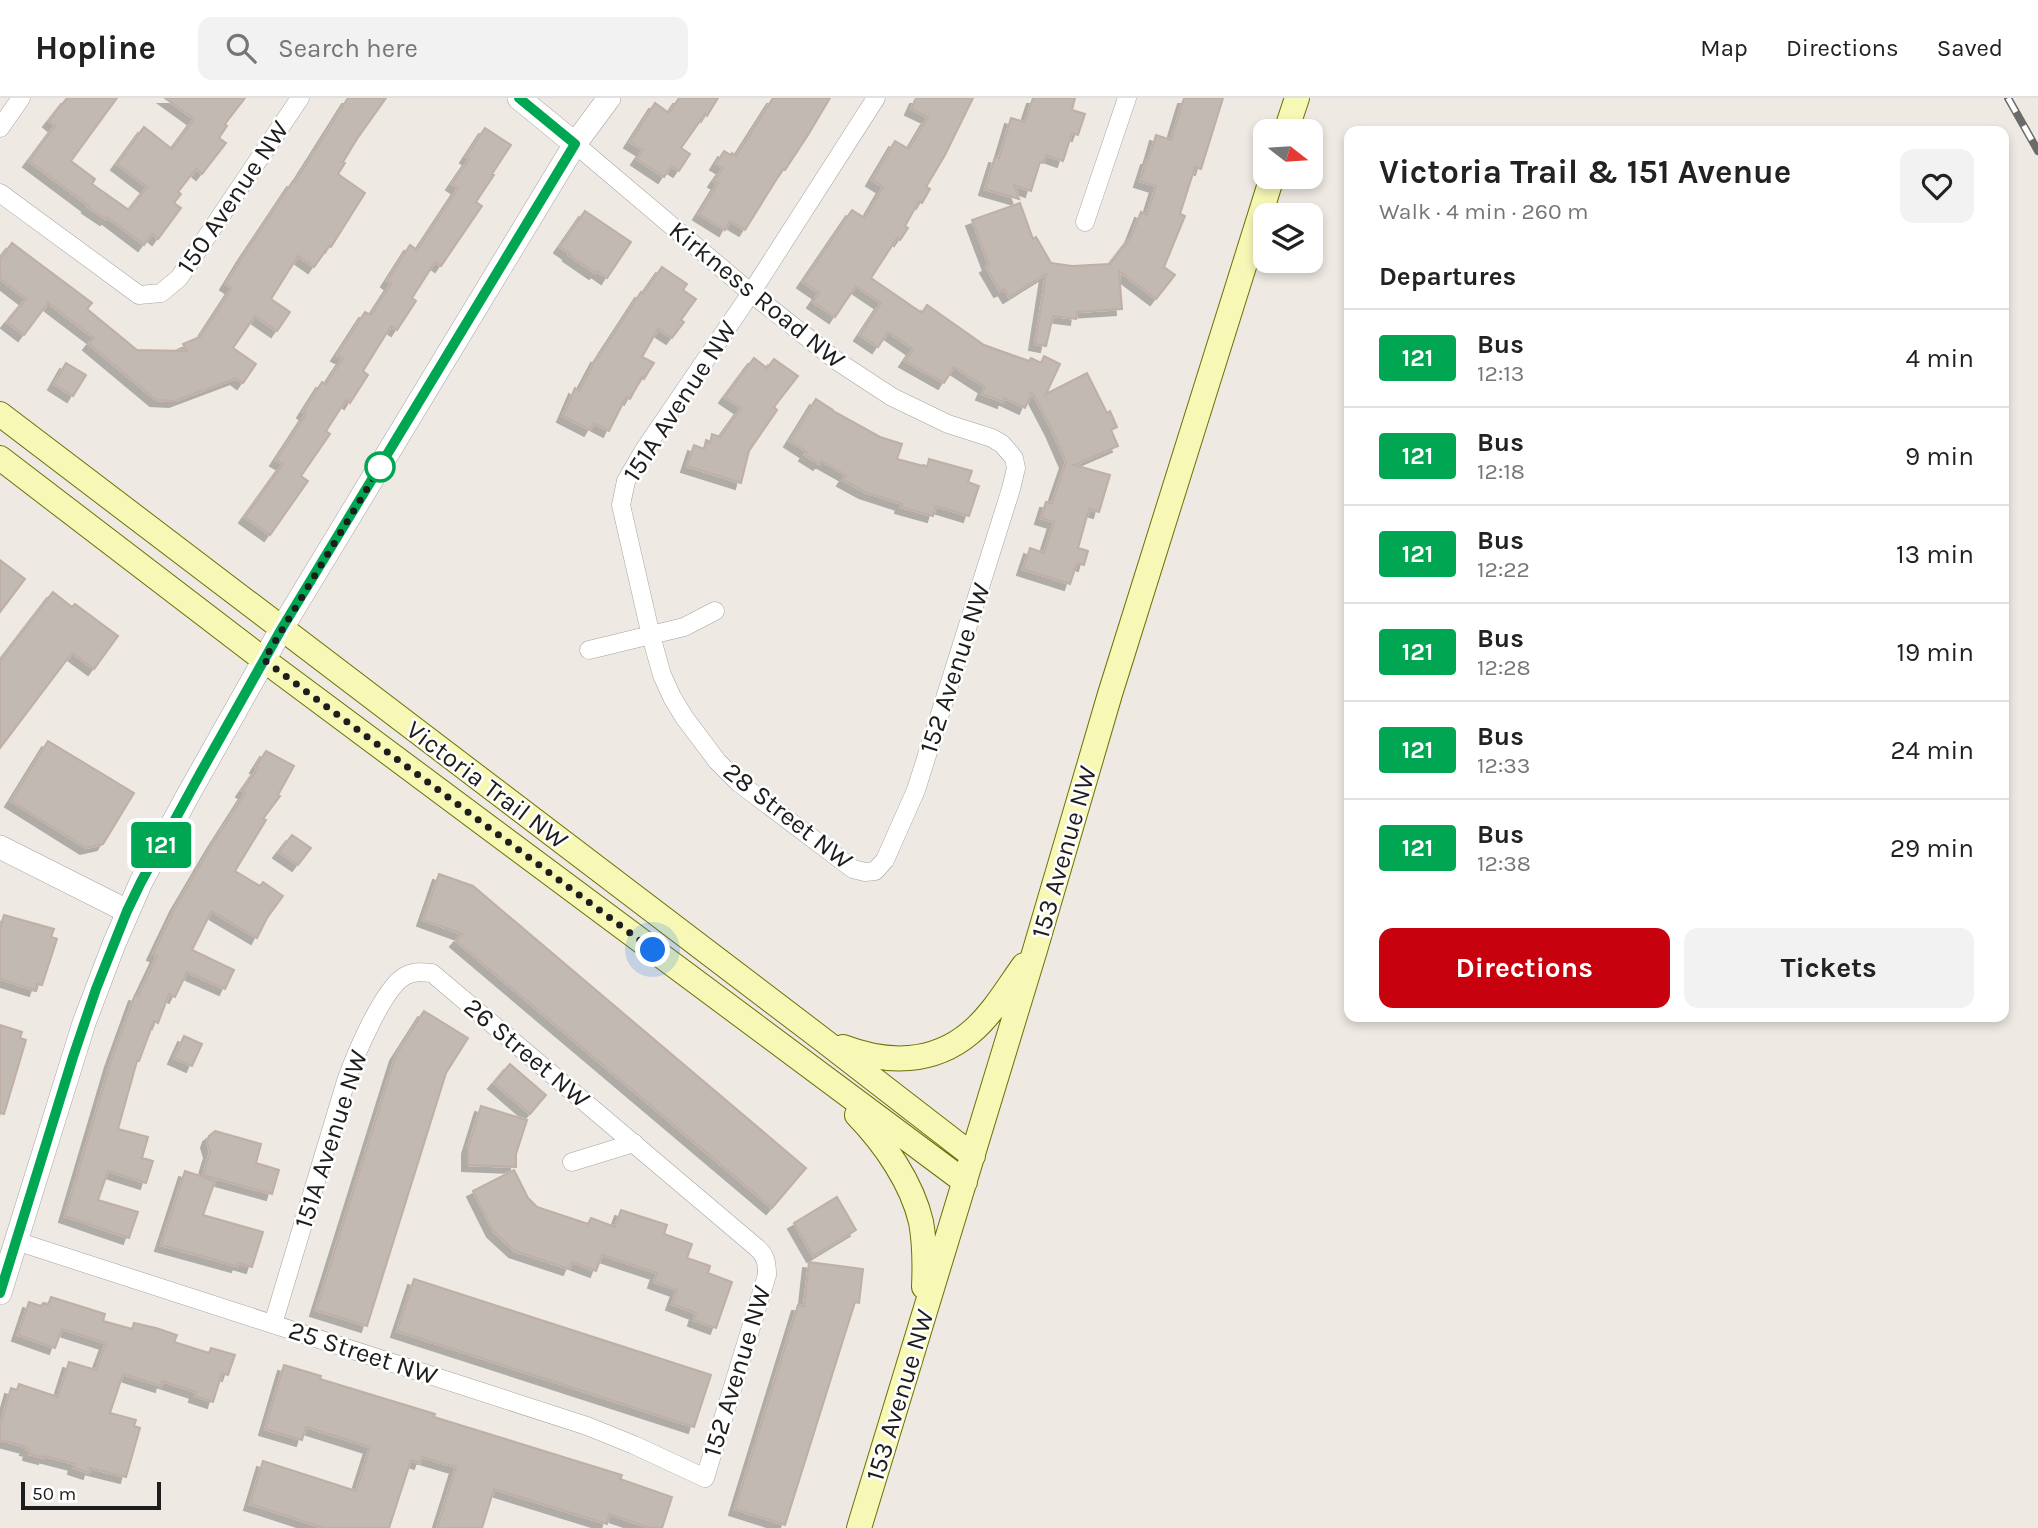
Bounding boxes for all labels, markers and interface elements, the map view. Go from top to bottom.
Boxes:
search box [198,17,688,80]
text: Hopline [35,29,156,67]
icon: search [222,29,260,67]
text: Search here [278,33,418,64]
text: Map [1700,34,1748,62]
text: Directions [1786,34,1899,62]
text: Saved [1937,34,2003,62]
street label: 150 Avenue NW [170,115,296,279]
north arrow [1253,119,1323,189]
map controls [1253,119,1323,273]
button: heart [1900,149,1974,223]
text: Victoria Trail & 151 Avenue [1379,153,1791,191]
text: Walk · 4 min · 260 m [1379,198,1589,225]
button: layers [1253,203,1323,273]
street label: Kirkness Road NW [663,215,851,375]
text: Departures [1379,261,1516,292]
street label: 151A Avenue NW [616,315,744,487]
text: Bus [1477,329,1524,360]
text: 4 min [1906,343,1974,374]
text: 121 [1402,344,1433,372]
text: 12:13 [1477,360,1524,387]
text: Bus [1477,427,1524,458]
text: 9 min [1905,441,1974,472]
text: 121 [1402,442,1433,470]
unlabelled marker [365,452,395,482]
text: 12:18 [1477,458,1525,485]
text: Bus [1477,525,1524,556]
text: 13 min [1896,539,1974,570]
text: 121 [1402,540,1433,568]
text: 12:22 [1477,556,1530,583]
street label: 152 Avenue NW [913,579,997,757]
text: Bus [1477,623,1524,654]
text: 19 min [1896,637,1974,668]
text: 121 [1402,638,1433,666]
text: 12:28 [1477,654,1531,681]
street label: Victoria Trail NW [400,714,574,856]
text: Bus [1477,721,1524,752]
text: 24 min [1890,735,1974,766]
text: 121 [1402,736,1433,764]
text: 12:33 [1477,752,1530,779]
street label: 28 Street NW [717,756,859,876]
street label: 153 Avenue NW [1025,762,1103,942]
text: Bus [1477,819,1524,850]
line badge: 121 [121,822,201,868]
text: 121 [145,831,177,859]
text: 29 min [1890,833,1974,864]
text: 121 [1402,834,1433,862]
text: 12:38 [1477,850,1531,877]
button: Directions [1379,928,1670,1008]
button: Tickets [1684,928,1974,1008]
your location [635,932,670,967]
street label: 26 Street NW [458,991,596,1115]
street label: 151A Avenue NW [288,1046,374,1232]
street label: 152 Avenue NW [696,1282,778,1460]
street label: 153 Avenue NW [859,1306,941,1484]
street label: 25 Street NW [285,1314,441,1392]
scale bar [21,1479,161,1511]
text: 50 m [32,1483,76,1505]

